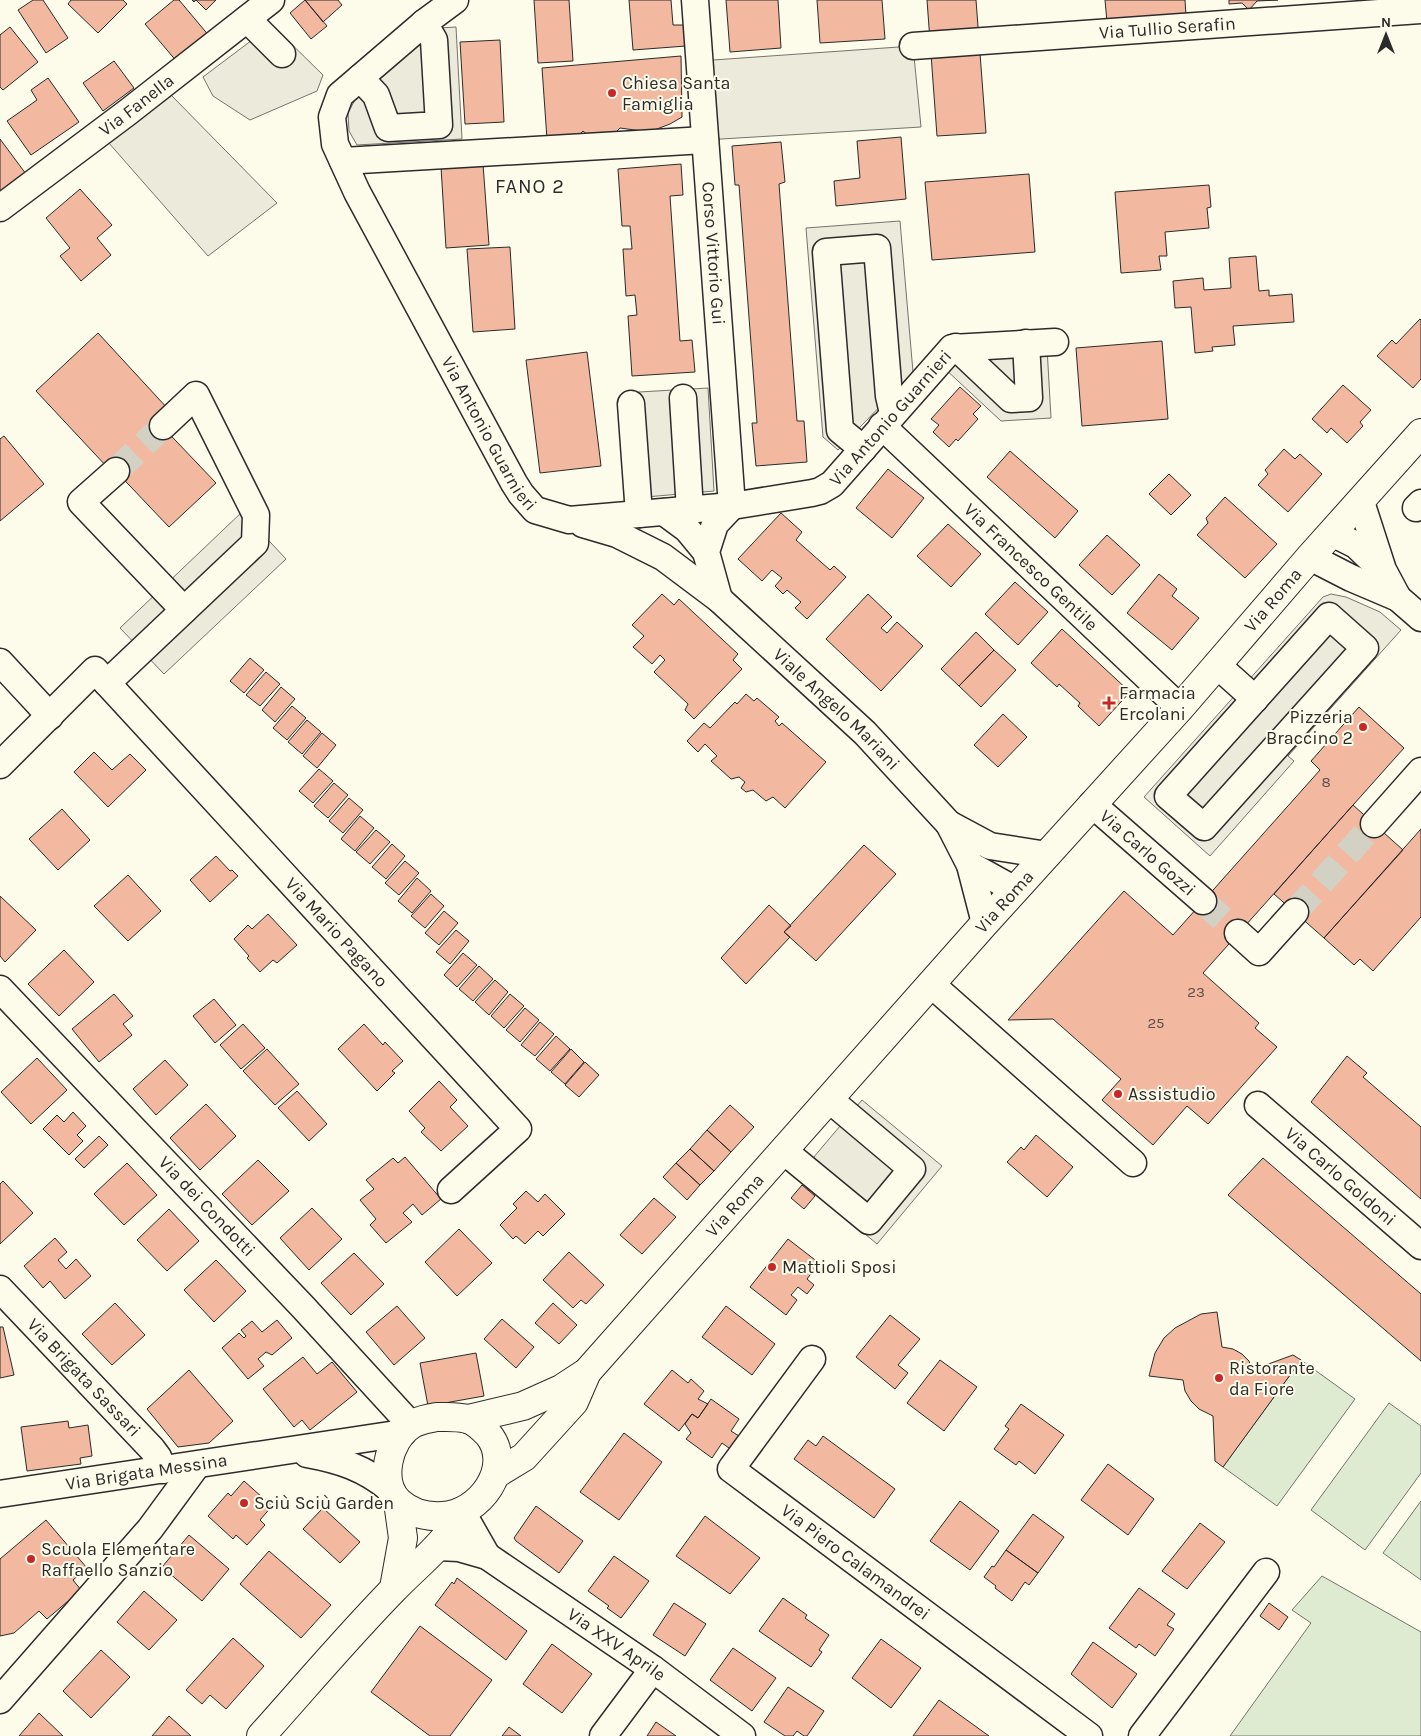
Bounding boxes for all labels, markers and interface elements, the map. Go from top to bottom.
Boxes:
north arrow [1361,10,1411,60]
street label: Via Tullio Serafin [1098,12,1236,44]
text: N [1381,14,1391,31]
street label: Via Fanella [95,69,178,141]
place label: Chiesa Santa Famiglia [622,72,730,115]
marker: Chiesa Santa Famiglia [606,87,618,99]
district label: FANO 2 [495,175,565,198]
street label: Corso Vittorio Gui [697,181,730,326]
street label: Via Antonio Guarnieri [824,345,956,490]
street label: Via Antonio Guarnieri [437,352,542,515]
street label: Via Francesco Gentile [959,498,1102,635]
street label: Via Roma [1239,563,1307,636]
street label: Viale Angelo Mariani [769,643,905,775]
place label: Farmacia Ercolani [1119,682,1196,725]
marker: Farmacia Ercolani [1103,697,1115,709]
place label: Pizzeria Braccino 2 [1266,706,1353,749]
marker: Pizzeria Braccino 2 [1357,721,1369,733]
house number: 8 [1321,773,1331,791]
street label: Via Carlo Gozzi [1095,805,1200,901]
street label: Via Roma [970,866,1038,938]
street label: Via Mario Pagano [281,873,393,992]
house number: 23 [1187,983,1205,1001]
house number: 25 [1147,1014,1165,1032]
place label: Assistudio [1128,1083,1216,1105]
marker: Assistudio [1112,1088,1124,1100]
street label: Via Carlo Goldoni [1280,1122,1400,1230]
street label: Via dei Condotti [154,1151,260,1261]
street label: Via Roma [701,1169,769,1242]
place label: Mattioli Sposi [782,1256,897,1278]
marker: Mattioli Sposi [766,1261,778,1273]
street label: Via Brigata Sassari [23,1314,146,1441]
place label: Ristorante da Fiore [1229,1357,1315,1400]
marker: Ristorante da Fiore [1213,1372,1225,1384]
street label: Via Brigata Messina [64,1449,229,1495]
place label: Sciù Sciù Garden [254,1492,394,1514]
marker: Sciù Sciù Garden [238,1497,250,1509]
street label: Via Piero Calamandrei [777,1499,934,1625]
place label: Scuola Elementare Raffaello Sanzio [41,1538,195,1581]
marker: Scuola Elementare Raffaello Sanzio [25,1553,37,1565]
street label: Via XXV Aprile [563,1603,670,1686]

